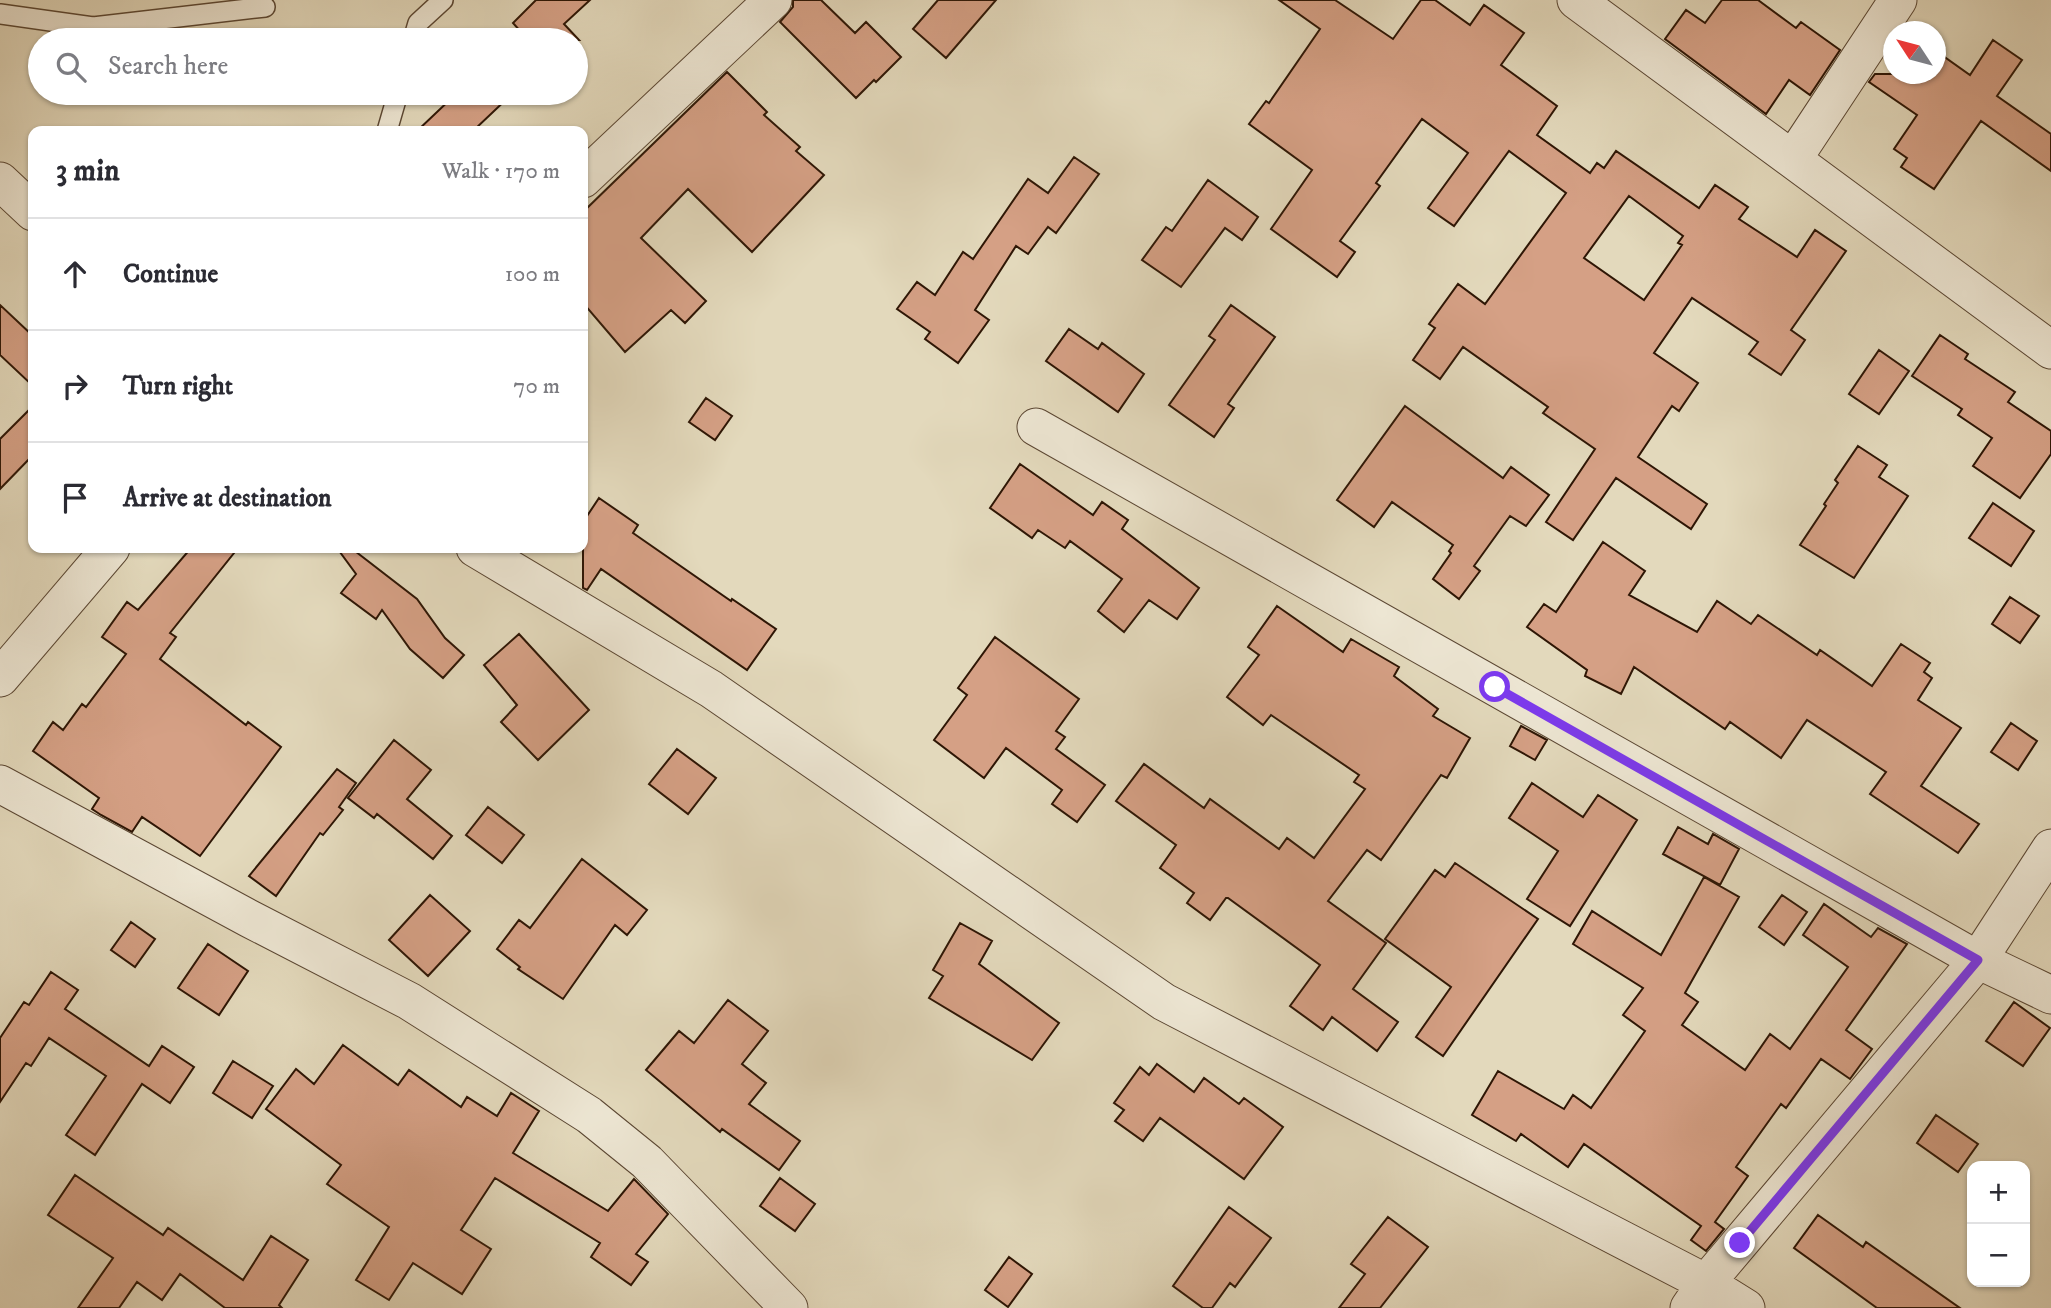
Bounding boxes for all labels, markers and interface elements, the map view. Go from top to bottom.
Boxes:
north arrow [1883,21,1946,84]
search box [28,28,588,105]
icon: search [52,48,90,86]
text: Search here [108,50,228,83]
text: 3 min [56,153,120,190]
text: Walk · 170 m [442,157,560,186]
icon: ahead [56,255,94,293]
text: Continue [123,258,218,291]
text: 100 m [505,260,560,289]
icon: right [56,367,94,405]
text: Turn right [123,370,233,403]
text: 70 m [513,372,560,401]
icon: arrive [56,479,94,517]
text: Arrive at destination [123,482,332,515]
route start [1479,671,1510,702]
map controls [1967,1161,2030,1287]
button: + [1967,1161,2030,1224]
button: − [1967,1224,2030,1287]
route end [1724,1227,1755,1258]

